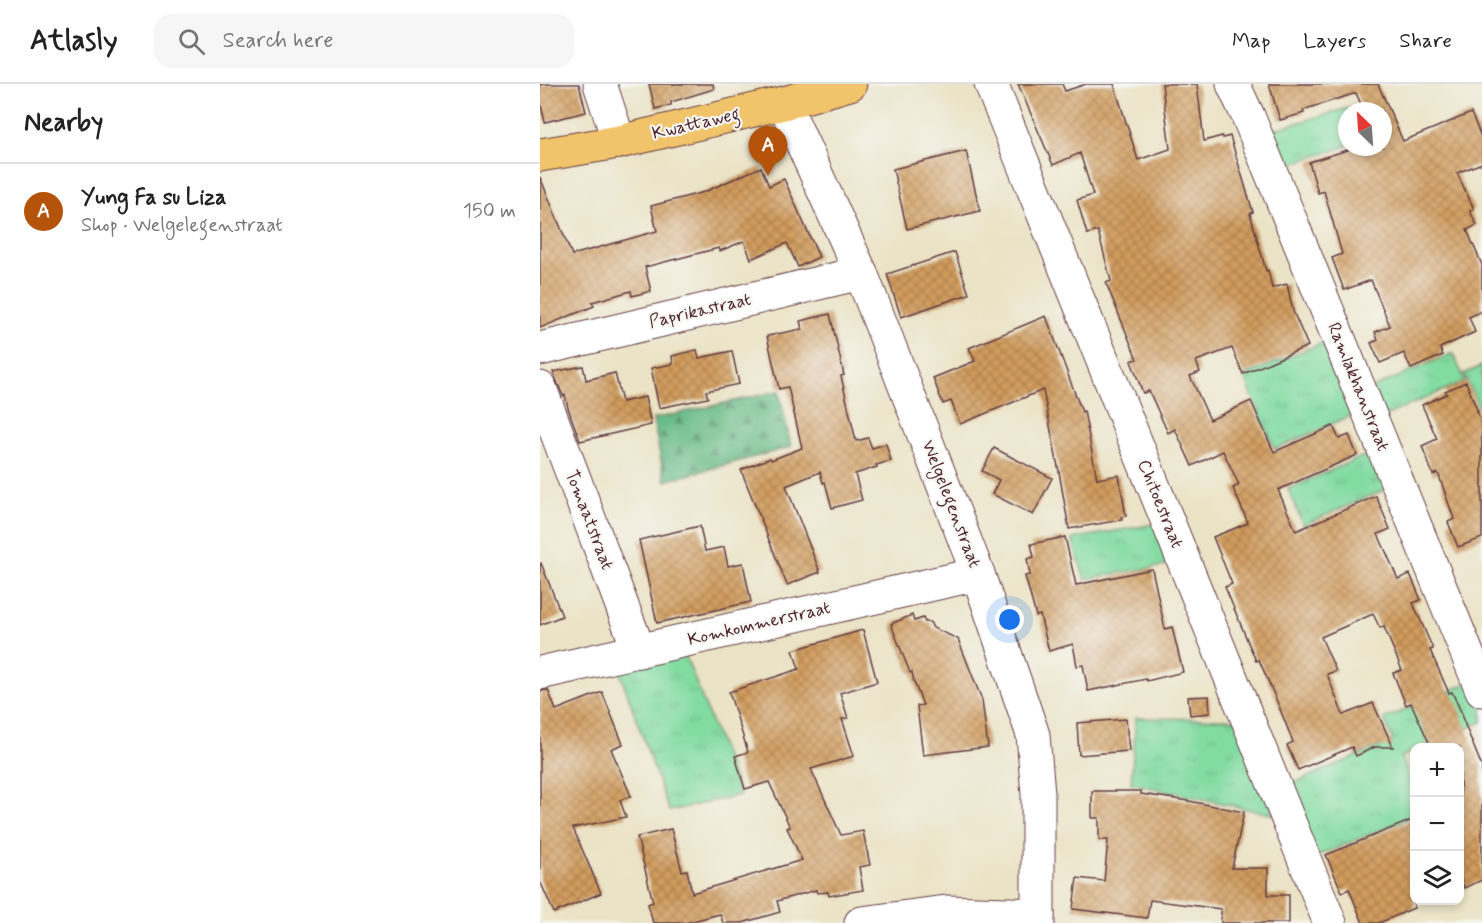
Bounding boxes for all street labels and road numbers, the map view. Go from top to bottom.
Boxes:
street label: Kwattaweg [650,102,743,148]
street label: Paprikastraat [647,288,754,334]
street label: Ramlakhanstraat [1321,319,1395,455]
street label: Welgelegenstraat [914,437,986,572]
street label: Chitoestraat [1131,456,1189,552]
street label: Tomaatstraat [559,467,619,574]
street label: Komkommerstraat [685,596,833,652]

